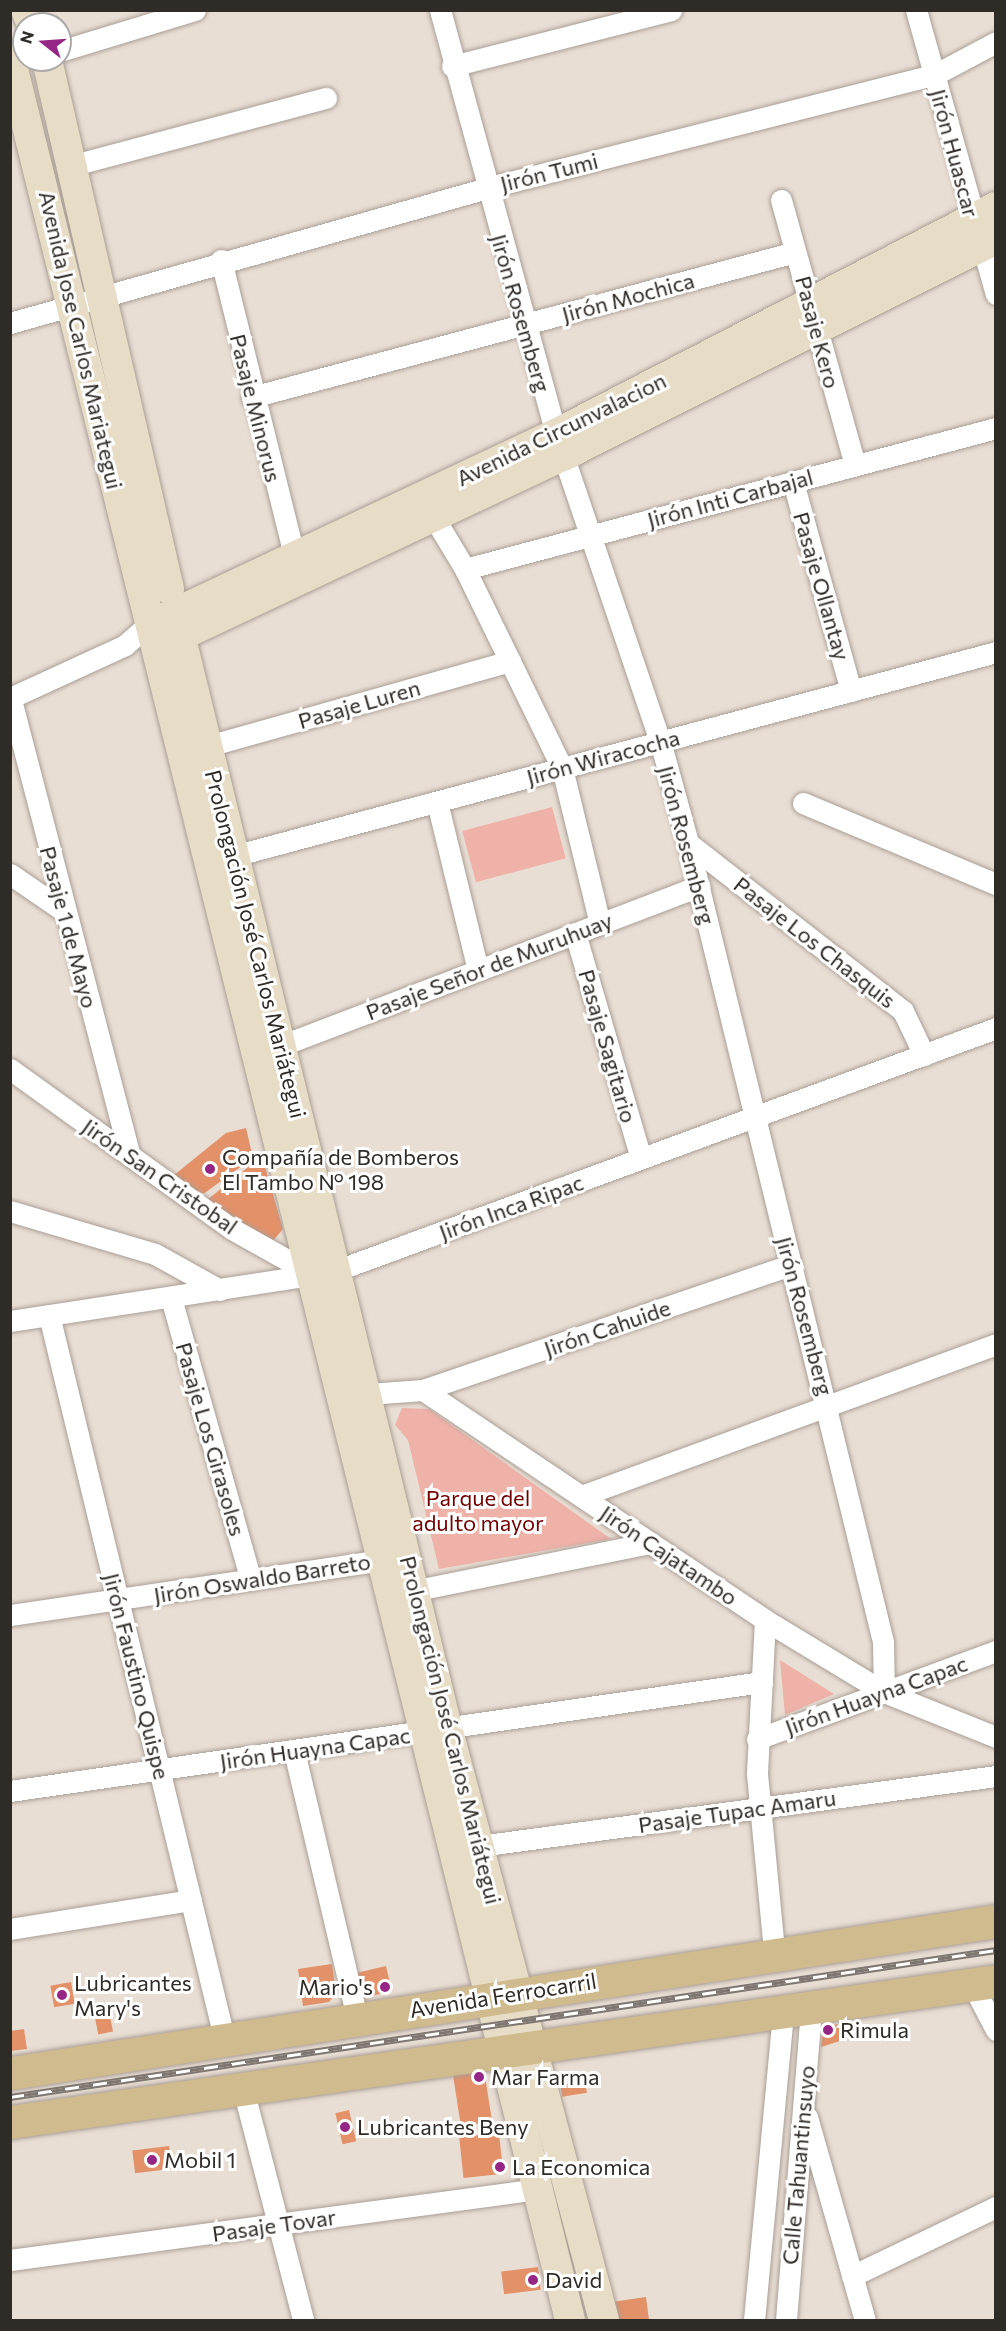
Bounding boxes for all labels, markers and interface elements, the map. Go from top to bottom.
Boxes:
north arrow [12,12,72,72]
text: N [15,29,37,46]
street label: Jirón Huascar [925,86,985,220]
street label: Jirón Tumi [497,147,601,197]
street label: Avenida Jose Carlos Mariategui [34,188,128,492]
street label: Jirón Rosemberg [486,231,556,395]
street label: Jirón Mochica [559,267,697,327]
street label: Pasaje Kero [790,273,846,391]
street label: Pasaje Minorus [225,331,287,485]
street label: Avenida Circunvalacion [452,367,670,491]
street label: Jirón Inti Carbajal [644,463,816,533]
street label: Pasaje Ollantay [788,509,856,663]
street label: Pasaje Luren [295,674,423,734]
street label: Jirón Wiracocha [523,724,683,790]
street label: Jirón Rosemberg [653,763,721,927]
street label: Prolongación José Carlos Mariátegui [200,767,312,1121]
street label: Pasaje 1 de Mayo [35,843,103,1011]
street label: Pasaje Los Chasquis [729,871,901,1013]
street label: Pasaje Señor de Muruhuay [362,907,616,1025]
street label: Pasaje Sagitario [573,966,643,1126]
street label: Jirón San Cristobal [77,1113,243,1239]
place label: Compañía de Bomberos El Tambo Nº 198 [222,1143,459,1194]
marker: Compañía de Bomberos El Tambo Nº 198 [203,1162,217,1176]
street label: Jirón Inca Ripac [435,1169,587,1245]
street label: Jirón Rosemberg [771,1234,839,1398]
street label: Jirón Cahuide [540,1294,674,1362]
street label: Pasaje Los Girasoles [171,1339,251,1539]
park label: Parque del adulto mayor [412,1484,544,1536]
street label: Jirón Cajatambo [595,1499,743,1611]
street label: Jirón Oswaldo Barreto [152,1548,372,1608]
street label: Prolongación José Carlos Mariátegui [395,1553,507,1907]
street label: Jirón Faustino Quispe [99,1570,175,1782]
street label: Jirón Huayna Capac [781,1650,971,1740]
street label: Jirón Huayna Capac [218,1722,412,1774]
street label: Pasaje Tupac Amaru [636,1784,838,1838]
street label: Avenida Ferrocarril [408,1967,598,2023]
place label: Lubricantes Mary's [74,1969,192,2020]
place label: Mario's [299,1974,373,2000]
marker: Mario's [378,1980,392,1994]
marker: Lubricantes Mary's [55,1988,69,2002]
place label: Rimula [840,2017,909,2043]
marker: Rimula [821,2023,835,2037]
place label: Mar Farma [491,2064,600,2090]
street label: Calle Tahuantinsuyo [776,2064,820,2266]
marker: Mar Farma [472,2070,486,2084]
place label: Lubricantes Beny [357,2114,529,2140]
marker: Lubricantes Beny [338,2120,352,2134]
place label: Mobil 1 [164,2147,236,2173]
marker: Mobil 1 [145,2153,159,2167]
place label: La Economica [512,2154,650,2180]
marker: La Economica [493,2160,507,2174]
street label: Pasaje Tovar [210,2203,338,2247]
place label: David [545,2267,602,2293]
marker: David [526,2273,540,2287]

